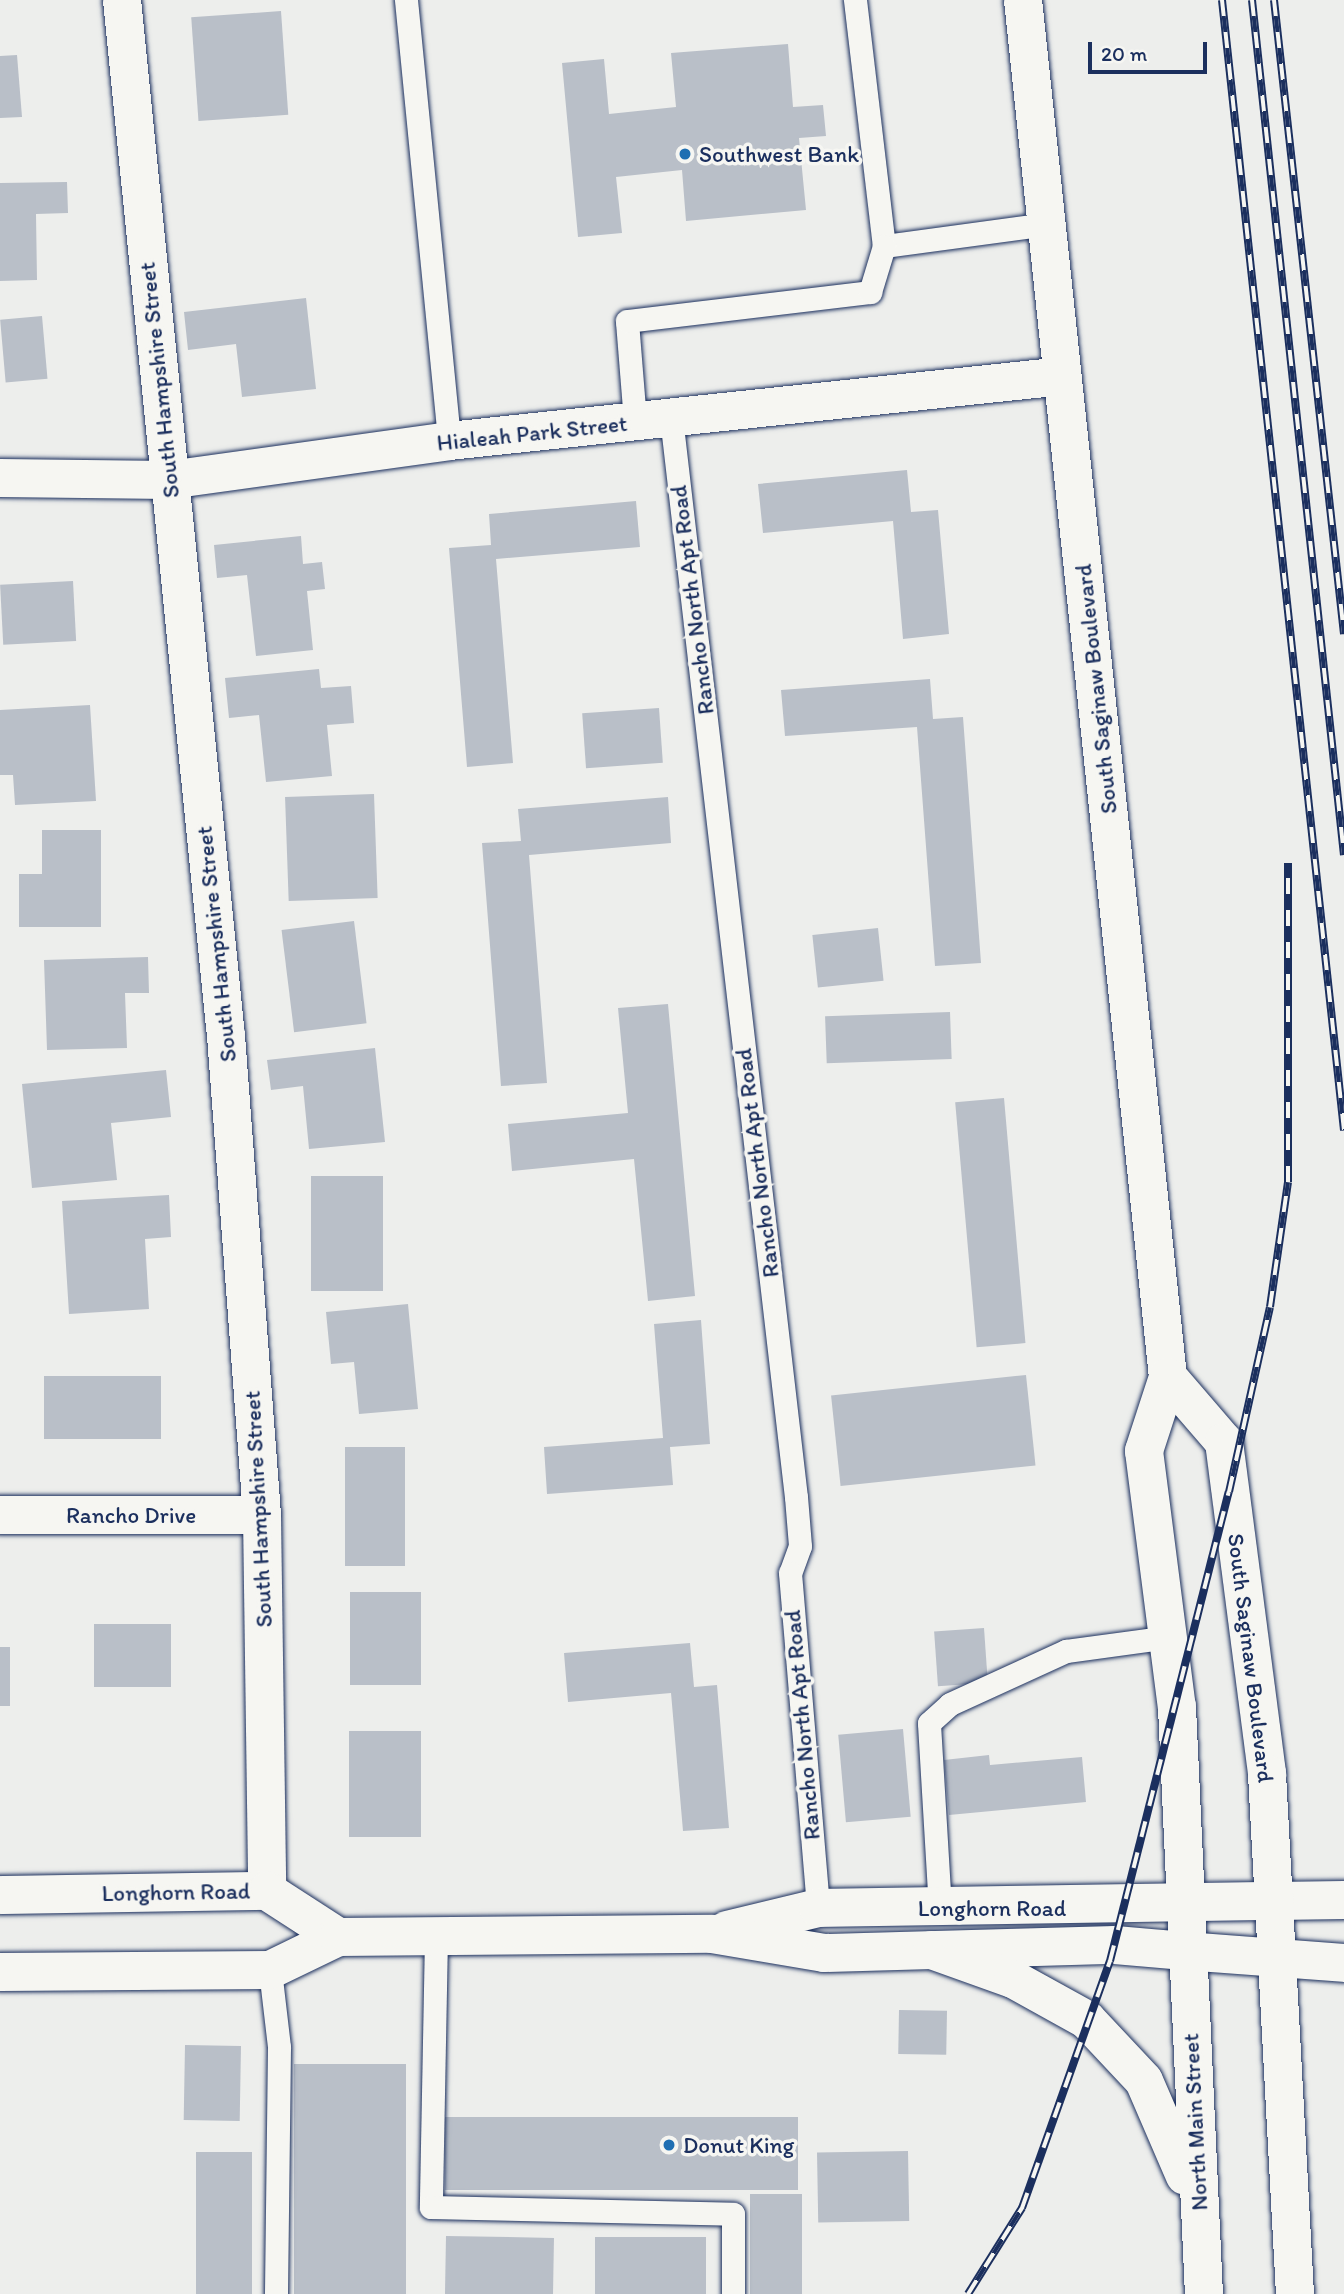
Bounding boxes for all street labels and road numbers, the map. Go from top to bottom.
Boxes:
street label: South Hampshire Street [133,261,185,499]
street label: Hialeah Park Street [436,409,628,457]
street label: Rancho North Apt Road [664,484,720,716]
street label: South Saginaw Boulevard [1069,562,1123,816]
street label: South Hampshire Street [190,825,242,1063]
street label: Rancho North Apt Road [729,1047,785,1279]
street label: South Hampshire Street [238,1391,278,1627]
street label: Rancho Drive [66,1501,196,1529]
street label: South Saginaw Boulevard [1222,1531,1280,1785]
street label: Rancho North Apt Road [778,1609,826,1841]
street label: Longhorn Road [102,1877,250,1907]
street label: Longhorn Road [918,1894,1066,1922]
street label: North Main Street [1177,2033,1213,2211]

